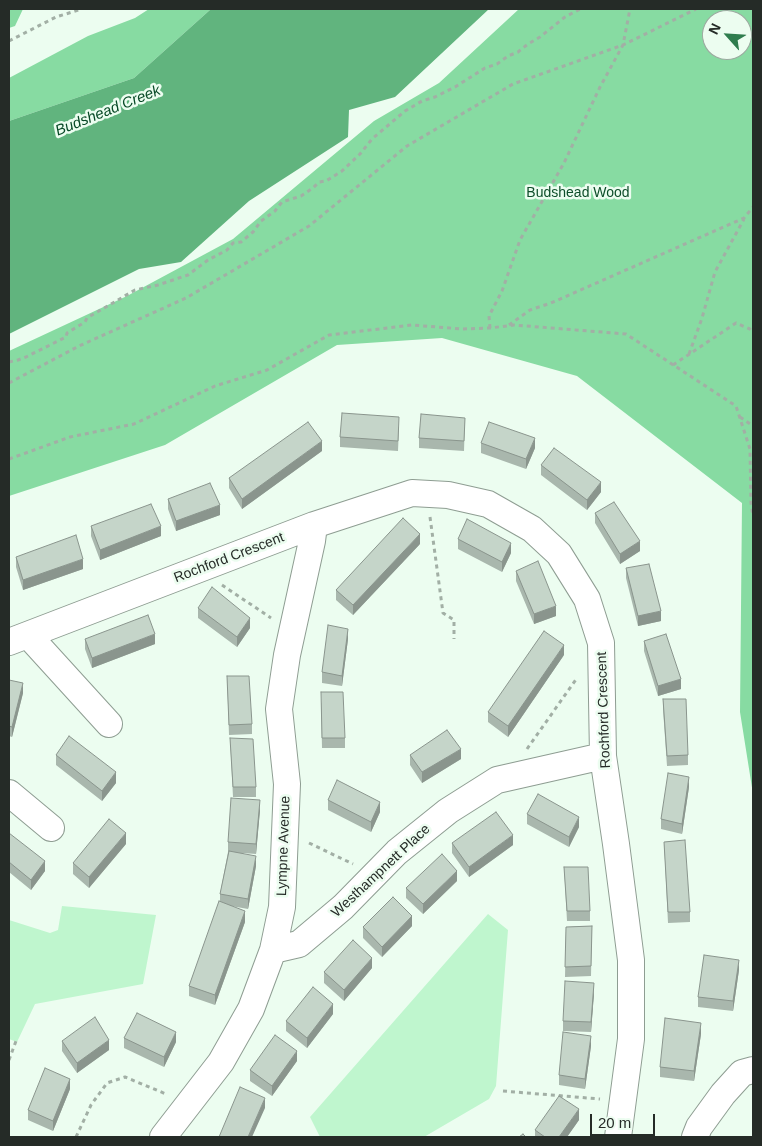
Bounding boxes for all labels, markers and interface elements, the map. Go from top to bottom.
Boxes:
north arrow [702,10,752,60]
text: N [705,21,724,37]
water label: Budshead Creek [53,82,163,140]
park label: Budshead Wood [526,185,630,201]
street label: Rochford Crescent [172,529,286,587]
street label: Rochford Crescent [594,651,614,769]
street label: Lympne Avenue [274,796,294,896]
street label: Westhampnett Place [328,821,434,921]
scale bar [592,1104,657,1136]
text: 20 m [598,1114,631,1131]

